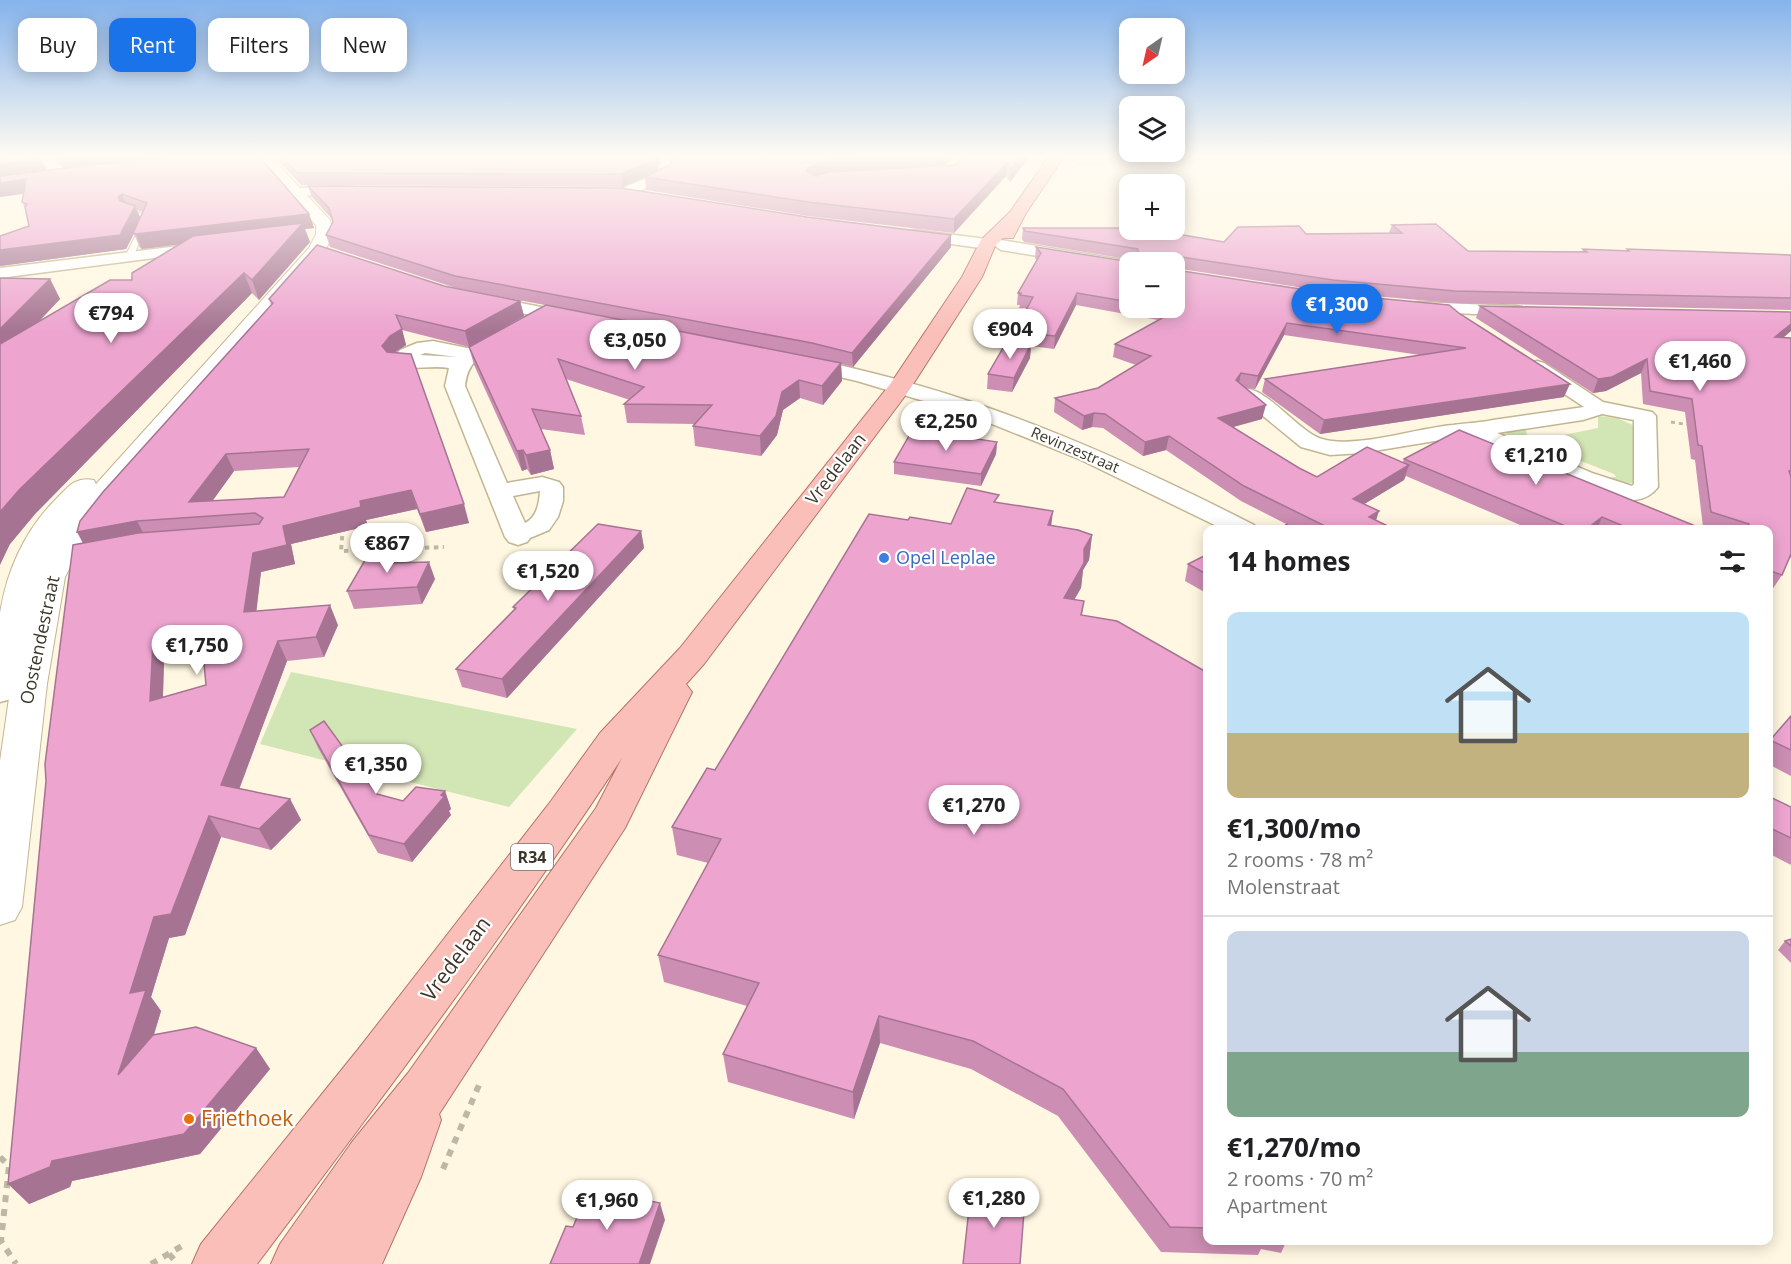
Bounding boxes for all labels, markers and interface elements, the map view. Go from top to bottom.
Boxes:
chip: Buy [18,18,97,72]
chip: Rent [109,18,196,72]
chip: Filters [208,18,309,72]
chip: New [321,18,407,72]
north arrow [1119,18,1185,84]
map controls [1119,18,1185,318]
button: layers [1119,96,1185,162]
button: + [1119,174,1185,240]
button: − [1119,252,1185,318]
pin: €1,300 [1288,284,1386,335]
text: €1,300 [1306,290,1368,317]
pin: €794 [75,293,147,344]
text: €794 [88,299,134,326]
pin: €904 [974,309,1046,360]
text: €904 [987,315,1033,342]
pin: €3,050 [586,320,684,371]
text: €3,050 [604,326,666,353]
pin: €1,460 [1651,341,1749,392]
text: €1,460 [1669,347,1731,374]
pin: €2,250 [897,401,995,452]
text: €2,250 [915,407,977,434]
street label: Revinzestraat [1028,421,1123,477]
street label: Vredelaan [800,428,871,509]
pin: €1,210 [1487,435,1585,486]
text: €1,210 [1505,441,1567,468]
pin: €867 [351,523,423,574]
text: €867 [364,529,410,556]
text: 14 homes [1227,543,1351,579]
place label: Opel Leplae [896,545,996,569]
icon: filters [1716,545,1749,578]
pin: €1,520 [499,551,597,602]
marker: Opel Leplae [877,551,891,565]
text: €1,520 [517,557,579,584]
street label: Oostendestraat [14,573,64,706]
pin: €1,750 [148,625,246,676]
text: €1,750 [166,631,228,658]
icon: home [1434,651,1542,759]
pin: €1,350 [327,744,425,795]
text: €1,350 [345,750,407,777]
pin: €1,270 [925,785,1023,836]
text: €1,270 [943,791,1005,818]
text: €1,300/mo [1227,810,1361,846]
road number: R34 [511,844,553,870]
text: 2 rooms · 78 m² [1227,846,1373,873]
text: Molenstraat [1227,873,1340,900]
street label: Vredelaan [414,910,496,1006]
icon: home [1434,970,1542,1078]
place label: Friethoek [201,1104,293,1132]
marker: Friethoek [182,1112,196,1126]
text: €1,270/mo [1227,1129,1361,1165]
text: 2 rooms · 70 m² [1227,1165,1373,1192]
pin: €1,280 [945,1178,1043,1229]
pin: €1,960 [558,1180,656,1231]
text: €1,280 [963,1184,1025,1211]
text: €1,960 [576,1186,638,1213]
text: Apartment [1227,1192,1327,1219]

